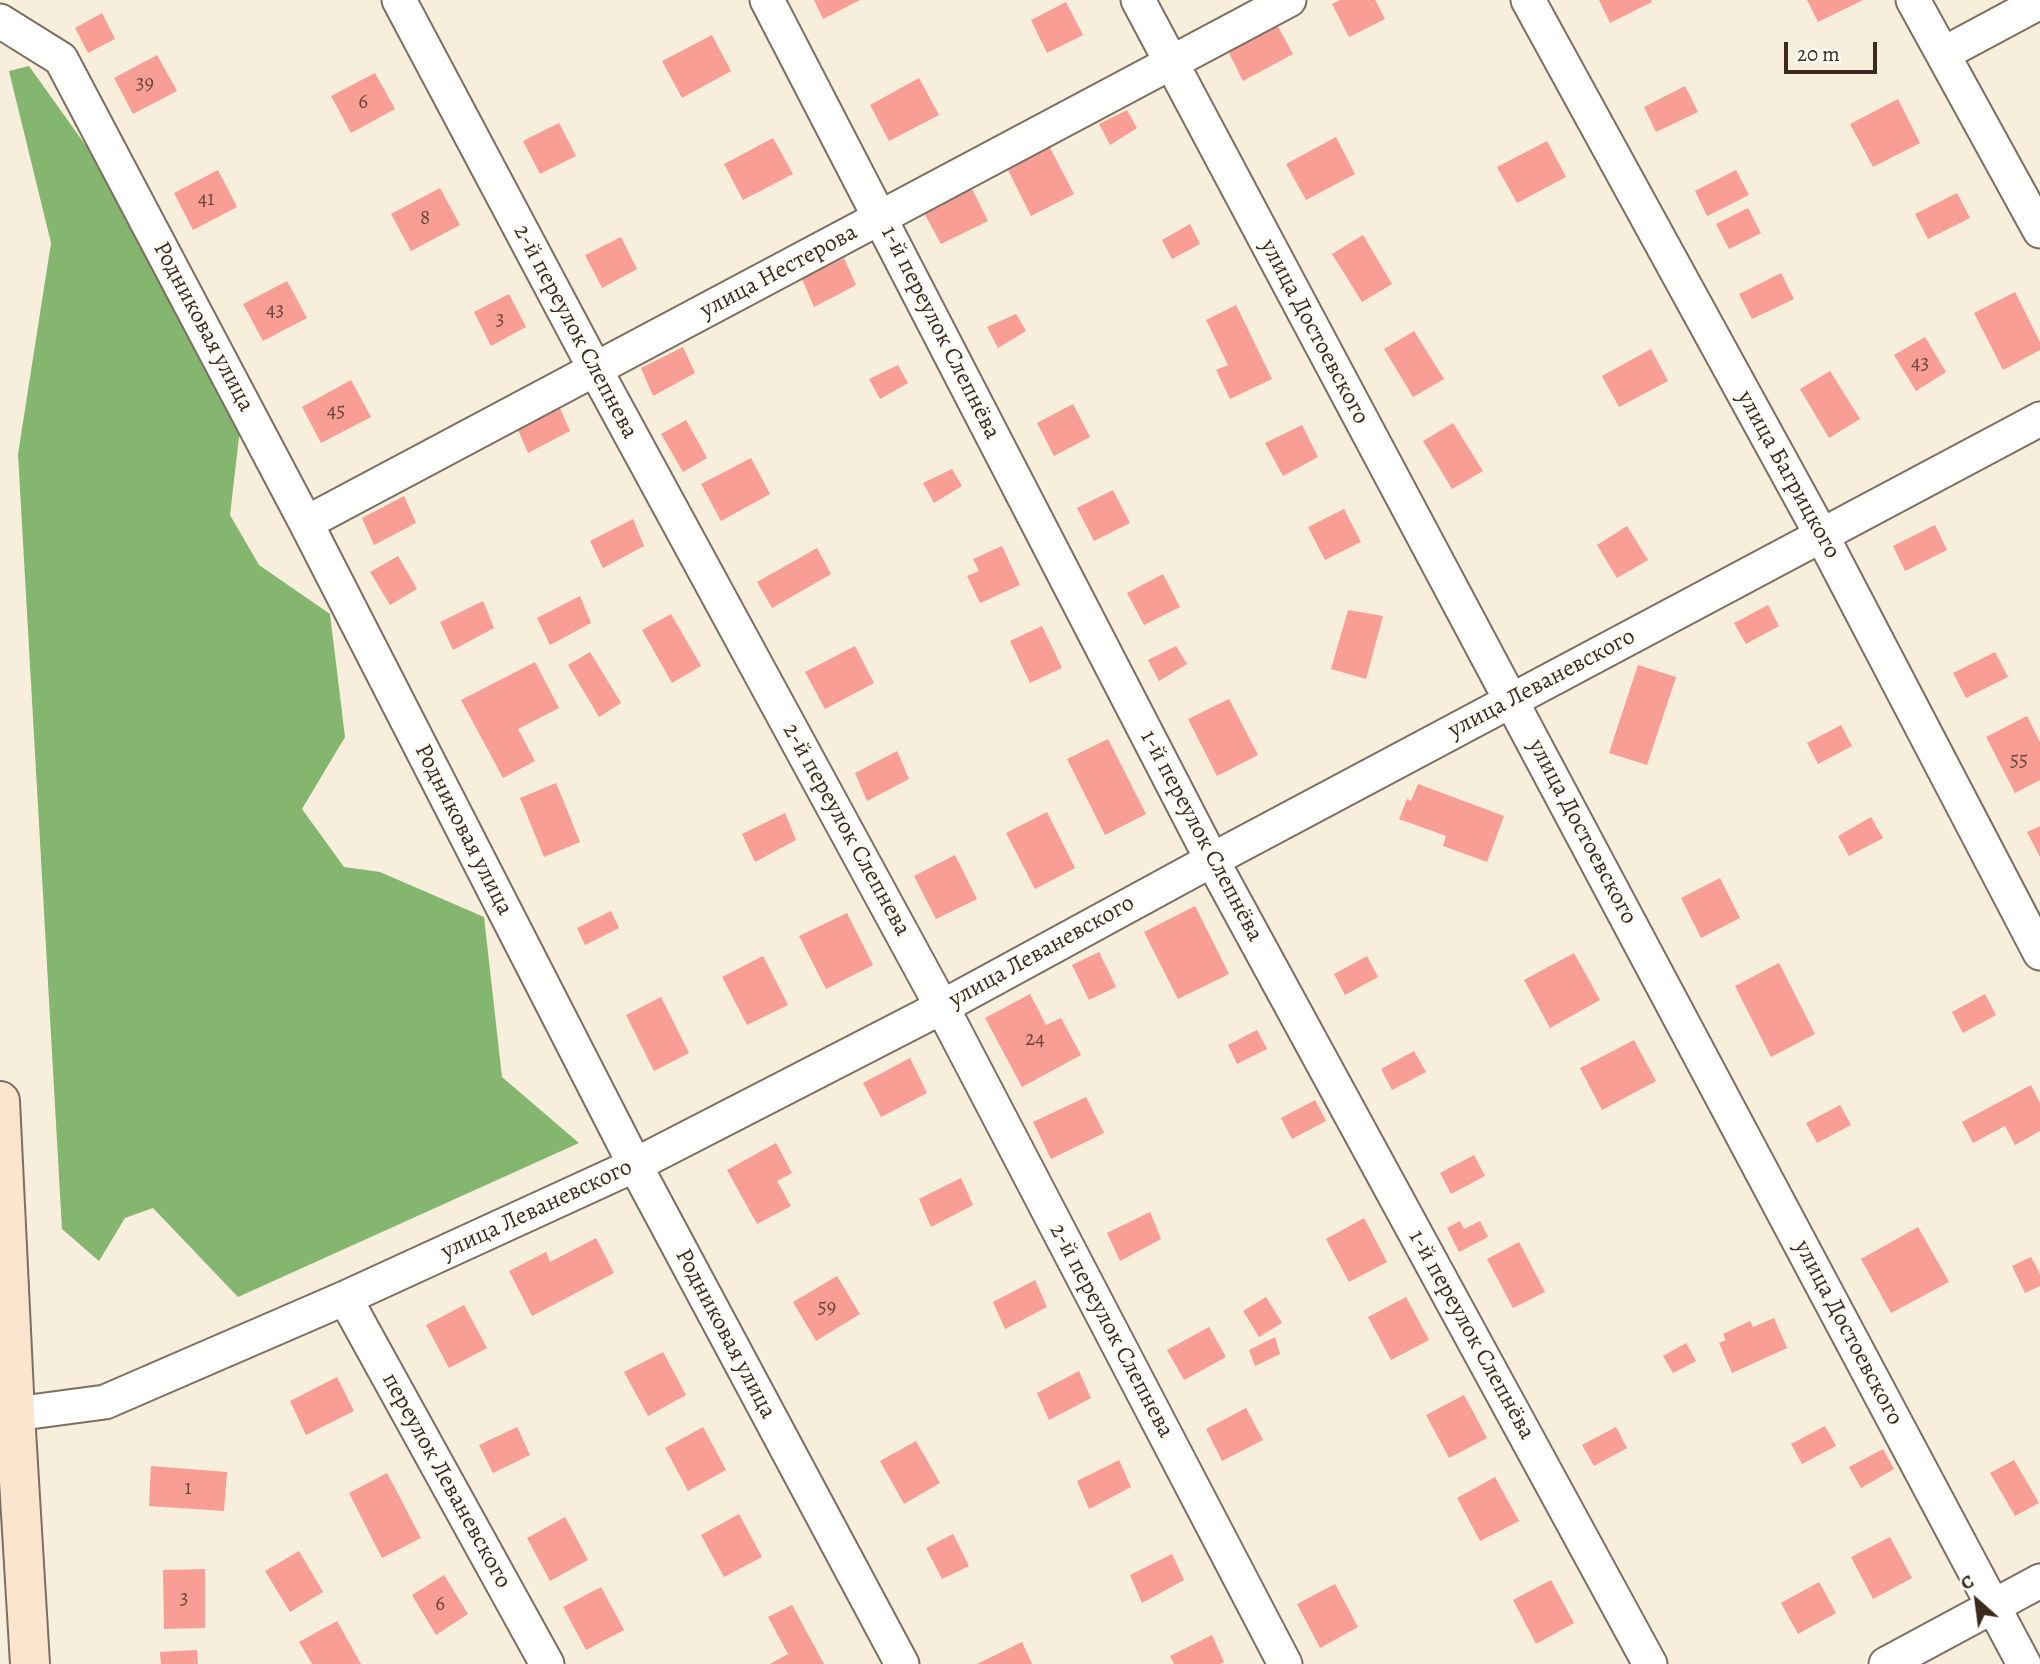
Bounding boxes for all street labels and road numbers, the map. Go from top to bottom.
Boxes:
street label: улица Нестерова [696,218,862,326]
street label: 2-й переулок Слепнева [506,220,644,444]
street label: 1-й переулок Слепнёва [874,222,1006,444]
street label: улица Достоевского [1253,234,1375,430]
street label: Родниковая улица [146,237,260,417]
street label: улица Багрицкого [1730,386,1846,564]
street label: улица Леваневского [1444,623,1640,745]
street label: 2-й переулок Слепнева [776,719,916,941]
street label: 1-й переулок Слепнёва [1133,725,1269,947]
street label: улица Достоевского [1521,734,1643,930]
street label: Родниковая улица [407,740,519,920]
street label: улица Леваневского [944,889,1140,1015]
street label: улица Леваневского [437,1153,637,1267]
street label: 2-й переулок Слепнева [1042,1219,1180,1443]
street label: 1-й переулок Слепнёва [1401,1225,1541,1445]
street label: улица Достоевского [1787,1235,1909,1431]
street label: Родниковая улица [668,1244,782,1424]
street label: переулок Леваневского [375,1368,517,1594]

